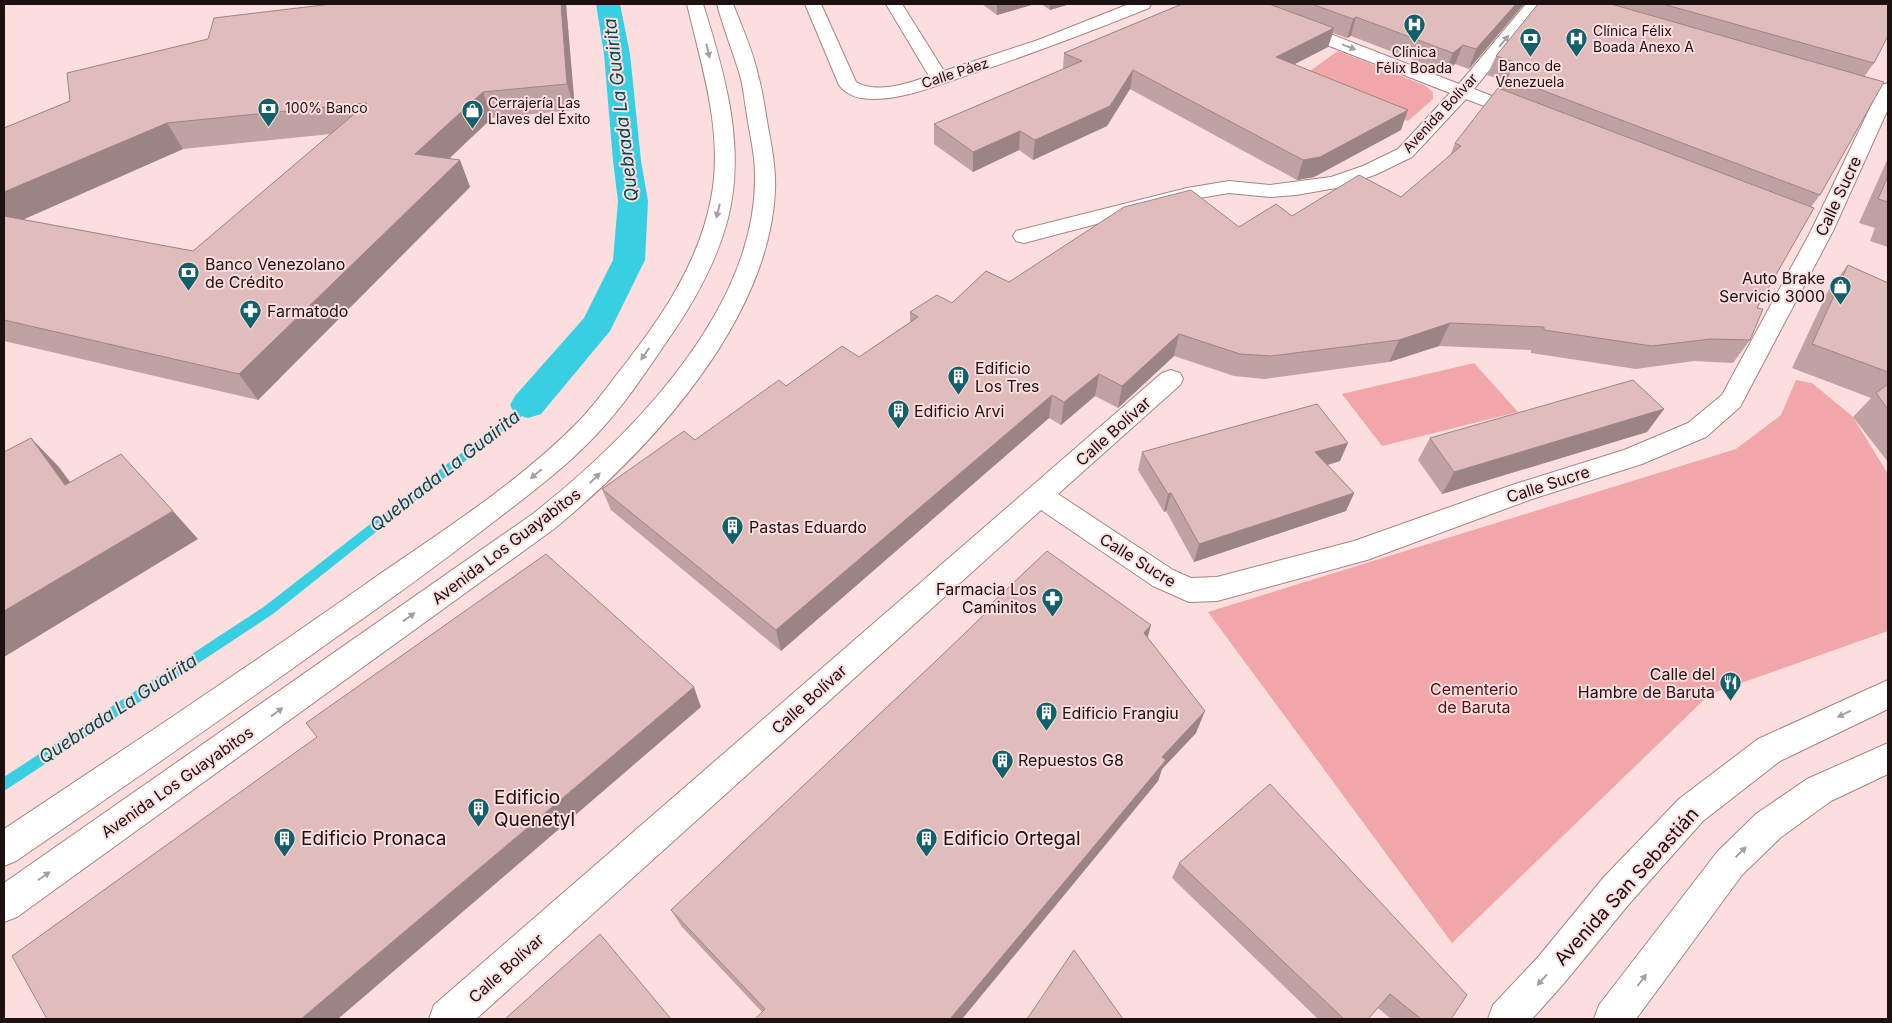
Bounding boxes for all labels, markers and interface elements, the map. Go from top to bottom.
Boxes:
hospital icon: Clínica Félix Boada [1402,12,1426,43]
water label: Quebrada La Guairita [599,17,642,203]
place label: Clínica Félix Boada Anexo A [1593,22,1694,55]
bank icon: Banco de Venezuela [1518,26,1542,57]
hospital icon: Clínica Félix Boada Anexo A [1565,27,1589,58]
one-way arrow [1499,35,1510,48]
one-way arrow [704,43,712,58]
place label: Clínica Félix Boada [1376,43,1452,76]
one-way arrow [1341,44,1356,51]
street label: Calle Páez [919,54,991,91]
place label: Banco de Venezuela [1496,57,1564,90]
street label: Avenida Bolívar [1399,70,1481,156]
place label: Cerrajería Las Llaves del Éxito [488,94,590,127]
bank icon: 100% Banco [257,96,281,127]
place label: 100% Banco [285,99,368,116]
shop icon: Cerrajería Las Llaves del Éxito [460,99,484,130]
street label: Calle Sucre [1811,153,1865,239]
one-way arrow [714,203,722,218]
place label: Banco Venezolano de Crédito [205,254,345,292]
bank icon: Banco Venezolano de Crédito [177,261,201,292]
place label: Auto Brake Servicio 3000 [1719,268,1825,306]
shop icon: Auto Brake Servicio 3000 [1829,275,1853,306]
pharmacy icon: Farmatodo [239,299,263,330]
place label: Farmatodo [267,301,348,321]
one-way arrow [640,347,650,361]
place label: Edificio Los Tres [975,358,1040,396]
building icon: Edificio Los Tres [947,365,971,396]
street label: Calle Bolívar [1071,392,1155,470]
building icon: Edificio Arvi [886,399,910,430]
place label: Edificio Arvi [914,401,1004,421]
water label: Quebrada La Guairita [366,406,524,536]
street label: Calle Sucre [1504,461,1592,507]
one-way arrow [530,468,543,479]
one-way arrow [588,472,600,484]
street label: Avenida Los Guayabitos [428,484,584,608]
building icon: Pastas Eduardo [721,515,745,546]
place label: Pastas Eduardo [749,517,867,537]
street label: Calle Sucre [1096,529,1180,591]
place label: Farmacia Los Caminitos [936,579,1037,617]
pharmacy icon: Farmacia Los Caminitos [1041,586,1065,617]
one-way arrow [402,612,416,622]
water label: Quebrada La Guairita [35,650,201,768]
street label: Calle Bolívar [767,660,851,738]
place label: Calle del Hambre de Baruta [1578,664,1715,702]
restaurant icon: Calle del Hambre de Baruta [1719,671,1743,702]
park label: Cementerio de Baruta [1430,679,1518,717]
building icon: Edificio Frangiu [1034,701,1058,732]
place label: Edificio Frangiu [1062,703,1179,723]
one-way arrow [270,707,284,717]
one-way arrow [1837,710,1851,718]
street label: Avenida Los Guayabitos [97,722,257,842]
building icon: Repuestos G8 [990,748,1014,779]
place label: Repuestos G8 [1018,750,1124,770]
place label: Edificio Quenetyl [494,786,575,831]
building icon: Edificio Quenetyl [466,796,490,827]
street label: Avenida San Sebastián [1549,803,1703,970]
building icon: Edificio Pronaca [273,826,297,857]
building icon: Edificio Ortegal [915,826,939,857]
place label: Edificio Pronaca [301,827,446,850]
place label: Edificio Ortegal [943,827,1081,850]
one-way arrow [1735,846,1747,858]
one-way arrow [37,871,51,881]
street label: Calle Bolívar [464,929,548,1007]
one-way arrow [1637,973,1647,987]
one-way arrow [1536,974,1548,986]

